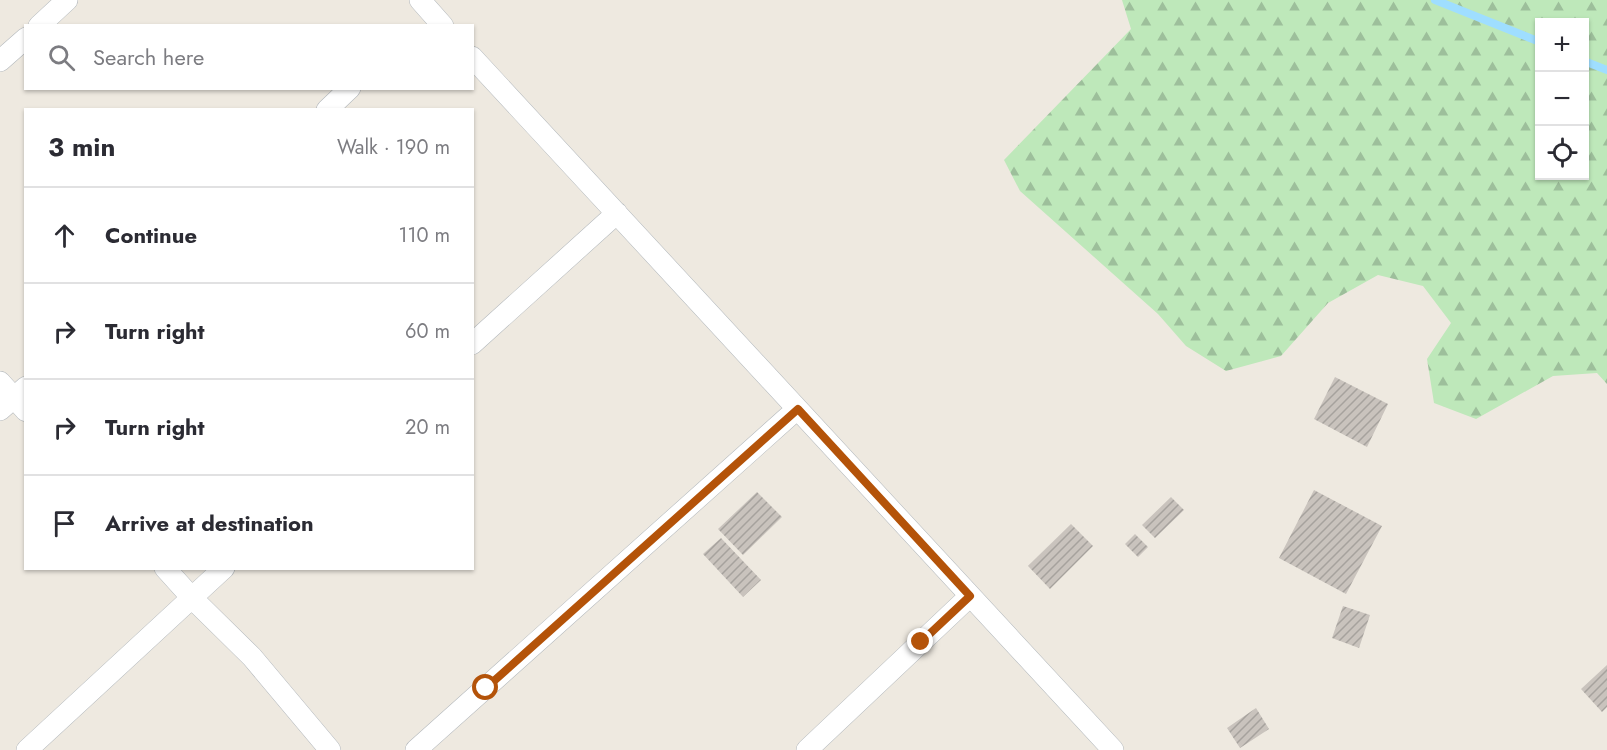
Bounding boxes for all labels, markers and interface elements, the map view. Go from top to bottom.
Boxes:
map controls [1535,18,1589,180]
button: + [1535,18,1589,72]
search box [24,24,474,90]
icon: search [45,41,78,74]
text: Search here [93,41,204,73]
button: − [1535,72,1589,126]
button: locate [1535,126,1589,180]
text: 3 min [48,128,115,166]
text: Walk · 190 m [337,133,450,162]
icon: ahead [48,219,81,252]
text: Continue [105,219,197,251]
text: 110 m [398,221,450,250]
icon: right [48,315,81,348]
text: Turn right [105,315,205,347]
text: 60 m [405,317,450,346]
icon: right [48,411,81,444]
text: Turn right [105,411,205,443]
text: 20 m [405,413,450,442]
icon: arrive [48,507,81,540]
text: Arrive at destination [105,507,314,539]
route end [907,628,933,654]
route start [472,674,498,700]

